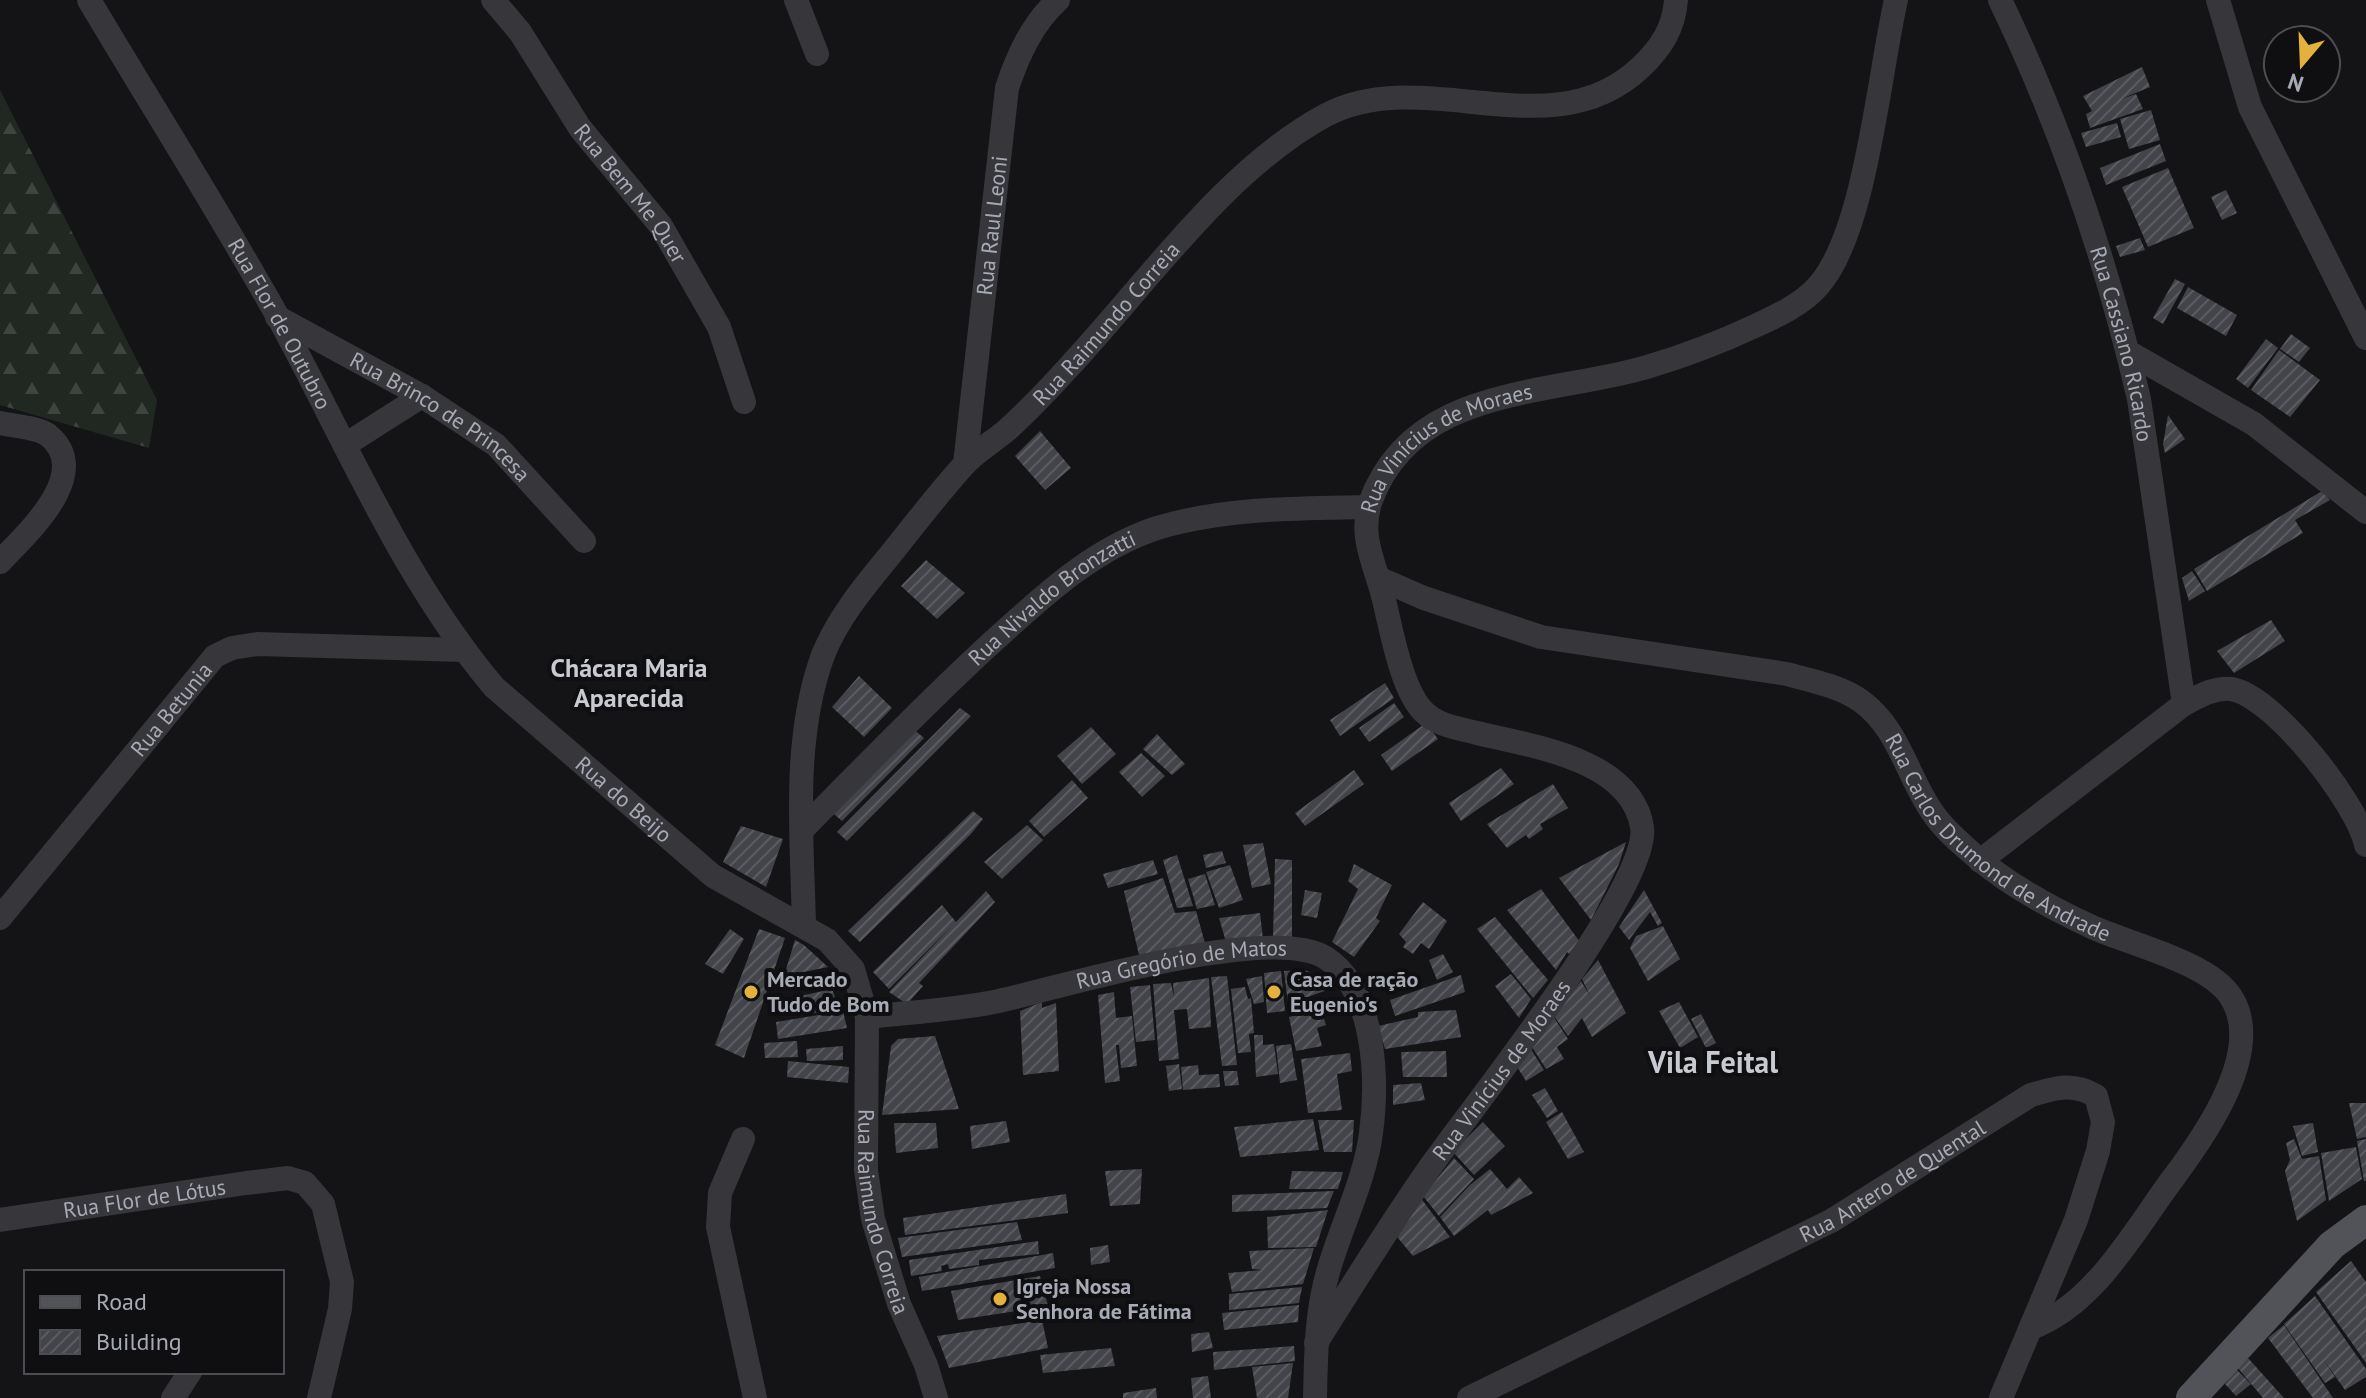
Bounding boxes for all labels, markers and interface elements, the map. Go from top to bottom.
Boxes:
north arrow [2262,24,2342,104]
text: N [2284,67,2307,99]
street label: Rua Bem Me Quer [568,118,694,269]
street label: Rua Raul Leoni [970,154,1013,297]
street label: Rua Flor de Outubro [222,233,338,414]
street label: Rua Raimundo Correia [1027,236,1186,411]
street label: Rua Cassiano Ricardo [2084,243,2159,444]
street label: Rua Brinco de Princesa [345,345,537,488]
street label: Rua Vinícius de Moraes [1354,377,1535,516]
street label: Rua Nivaldo Bronzatti [962,524,1140,671]
district label: Chácara Maria Aparecida [550,651,708,714]
street label: Rua Betunia [124,656,218,762]
street label: Rua Carlos Drumond de Andrade [1879,728,2115,947]
street label: Rua do Beijo [570,750,678,848]
street label: Rua Gregório de Matos [1073,934,1288,995]
place label: Mercado Tudo de Bom [767,965,889,1018]
place label: Casa de ração Eugenio's [1290,965,1418,1018]
street label: Rua Vinícius de Moraes [1426,974,1577,1166]
marker: Mercado Tudo de Bom [742,983,760,1001]
marker: Casa de ração Eugenio's [1265,983,1283,1001]
district label: Vila Feital [1647,1042,1778,1081]
street label: Rua Raimundo Correia [852,1109,916,1319]
street label: Rua Antero de Quental [1795,1113,1991,1248]
street label: Rua Flor de Lótus [61,1172,227,1224]
legend [24,1270,284,1374]
place label: Igreja Nossa Senhora de Fátima [1016,1272,1192,1325]
text: Road [96,1286,147,1317]
marker: Igreja Nossa Senhora de Fátima [991,1290,1009,1308]
text: Building [96,1326,182,1357]

